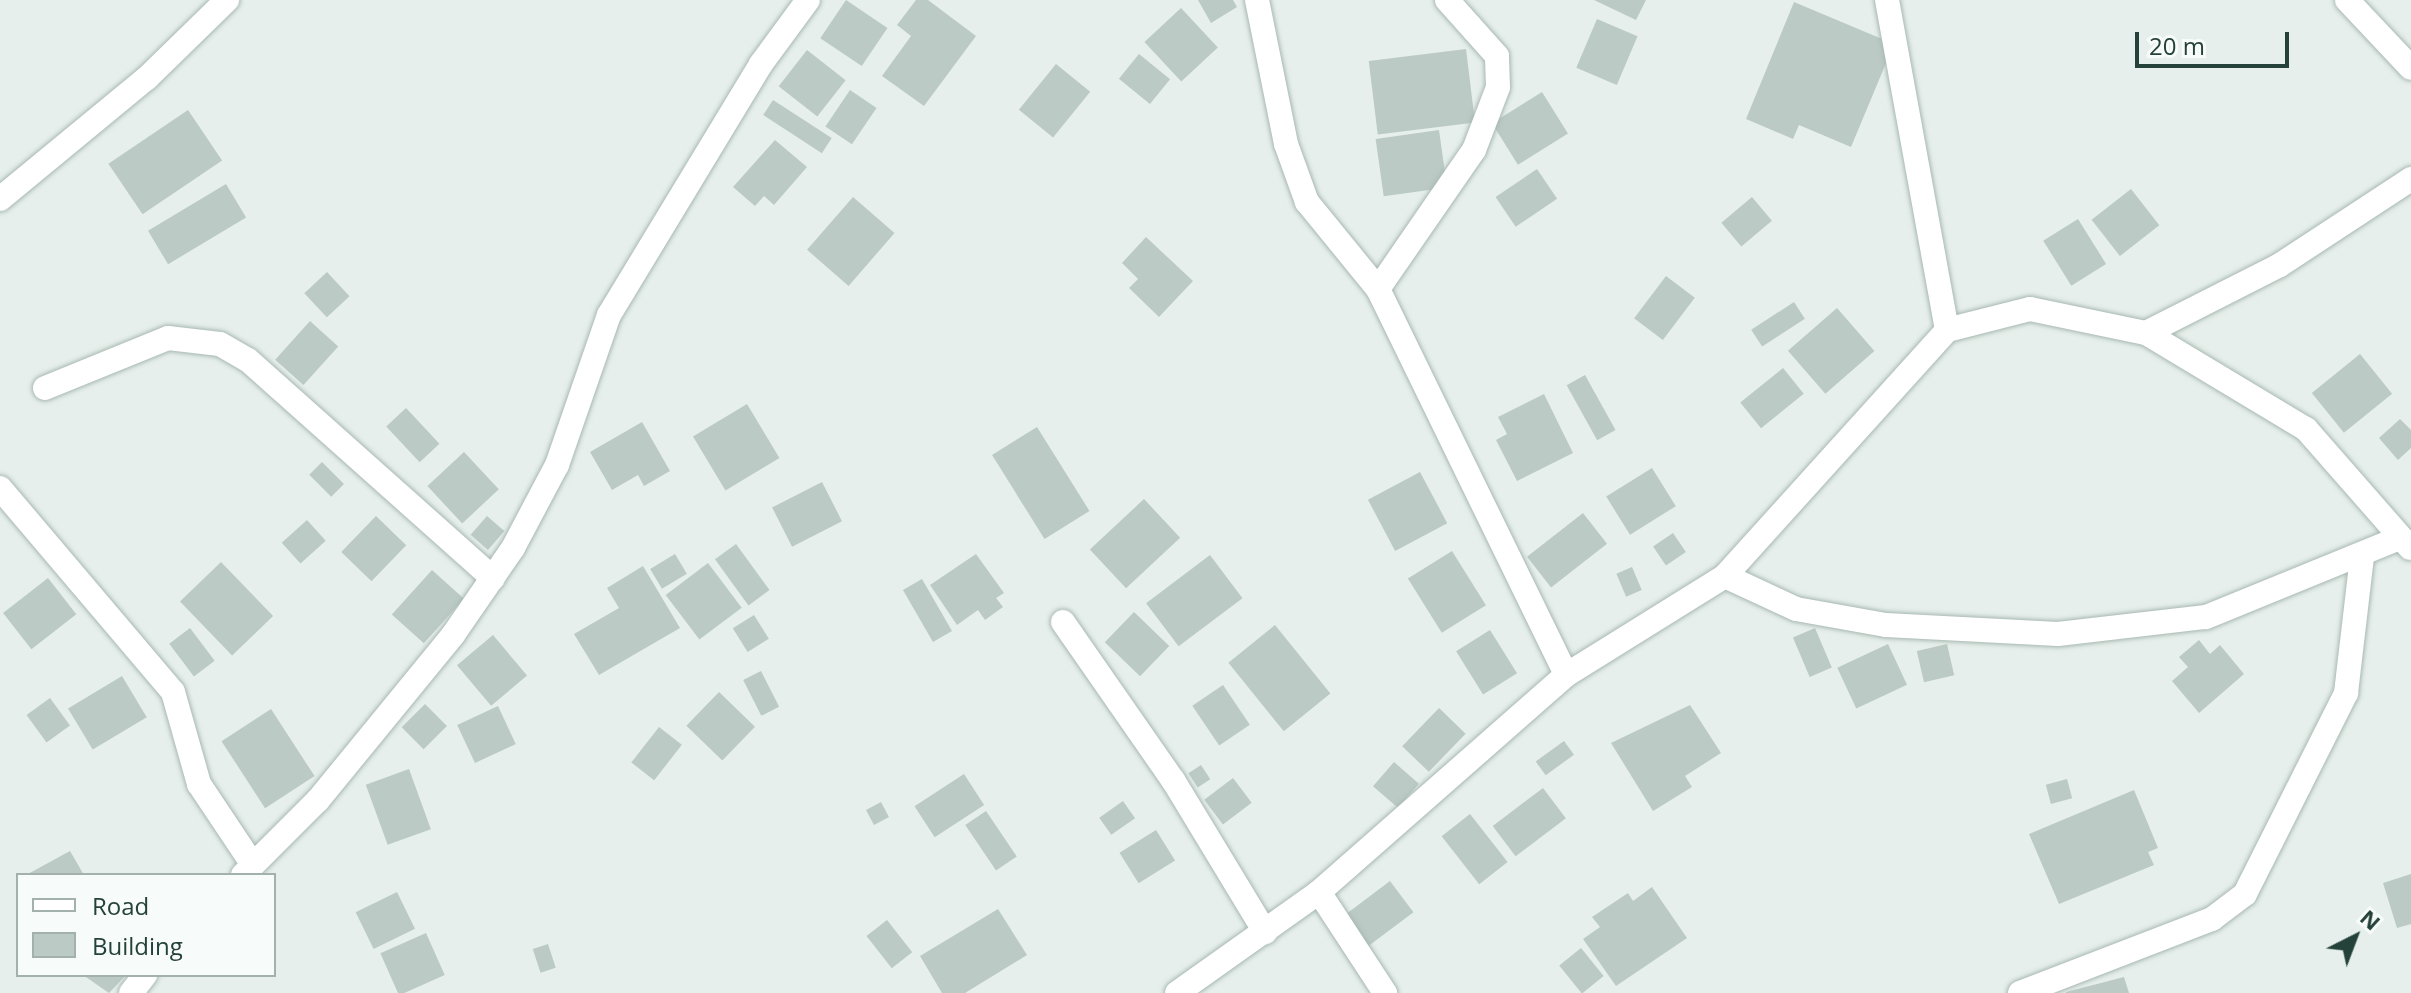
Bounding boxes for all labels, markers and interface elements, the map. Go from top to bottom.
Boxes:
scale bar [2139,16,2293,66]
text: 20 m [2149,29,2205,62]
legend [16,873,276,977]
text: Road [92,889,149,922]
north arrow [2315,897,2395,977]
text: N [2354,902,2388,936]
text: Building [92,929,183,962]

